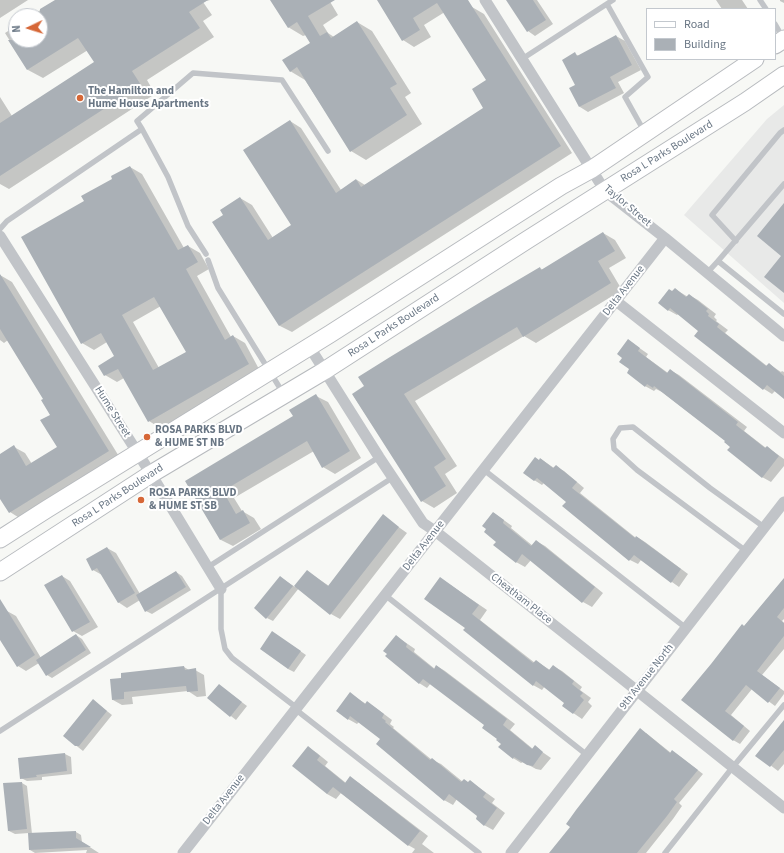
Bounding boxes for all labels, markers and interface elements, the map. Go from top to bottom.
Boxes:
north arrow [8,8,48,48]
legend [646,8,776,60]
text: Road [684,16,710,33]
text: N [9,25,24,33]
text: Building [684,36,726,53]
place label: The Hamilton and Hume House Apartments [88,85,209,111]
marker: The Hamilton and Hume House Apartments [75,93,85,103]
street label: Rosa L Parks Boulevard [618,118,716,186]
street label: Taylor Street [600,182,654,230]
street label: Delta Avenue [600,263,648,319]
street label: Rosa L Parks Boulevard [346,292,442,360]
street label: Hume Street [91,384,133,440]
place label: ROSA PARKS BLVD & HUME ST NB [155,424,242,450]
marker: ROSA PARKS BLVD & HUME ST NB [142,432,152,442]
street label: Rosa L Parks Boulevard [70,462,166,530]
place label: ROSA PARKS BLVD & HUME ST SB [149,487,236,513]
marker: ROSA PARKS BLVD & HUME ST SB [136,495,146,505]
street label: Delta Avenue [400,518,448,574]
street label: Cheatham Place [488,571,554,627]
street label: 9th Avenue North [617,641,677,713]
street label: Delta Avenue [200,772,248,828]

